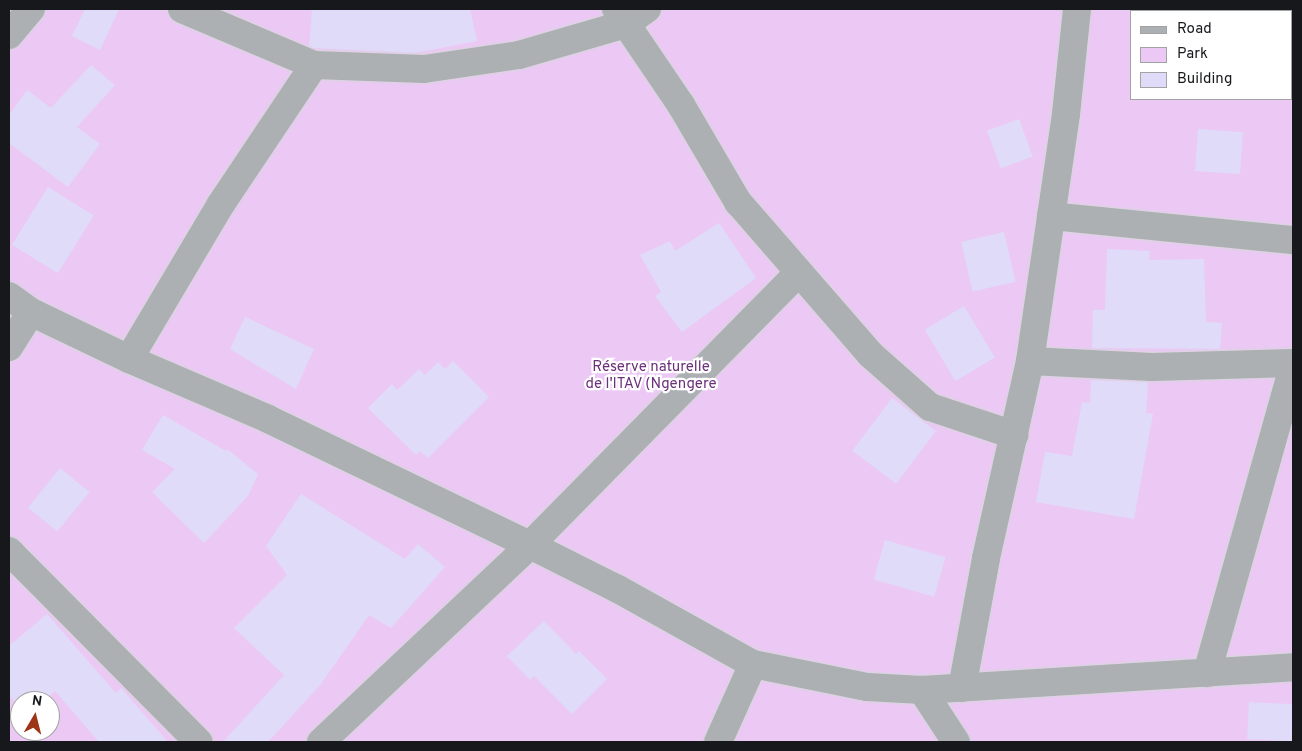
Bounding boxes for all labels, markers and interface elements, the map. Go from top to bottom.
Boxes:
legend [1130,10,1292,100]
text: Road [1177,20,1212,39]
text: Park [1177,45,1208,64]
text: Building [1177,70,1232,89]
park label: Réserve naturelle de l'ITAV (Ngengere [585,358,717,393]
north arrow [10,691,60,741]
text: N [31,693,43,711]

